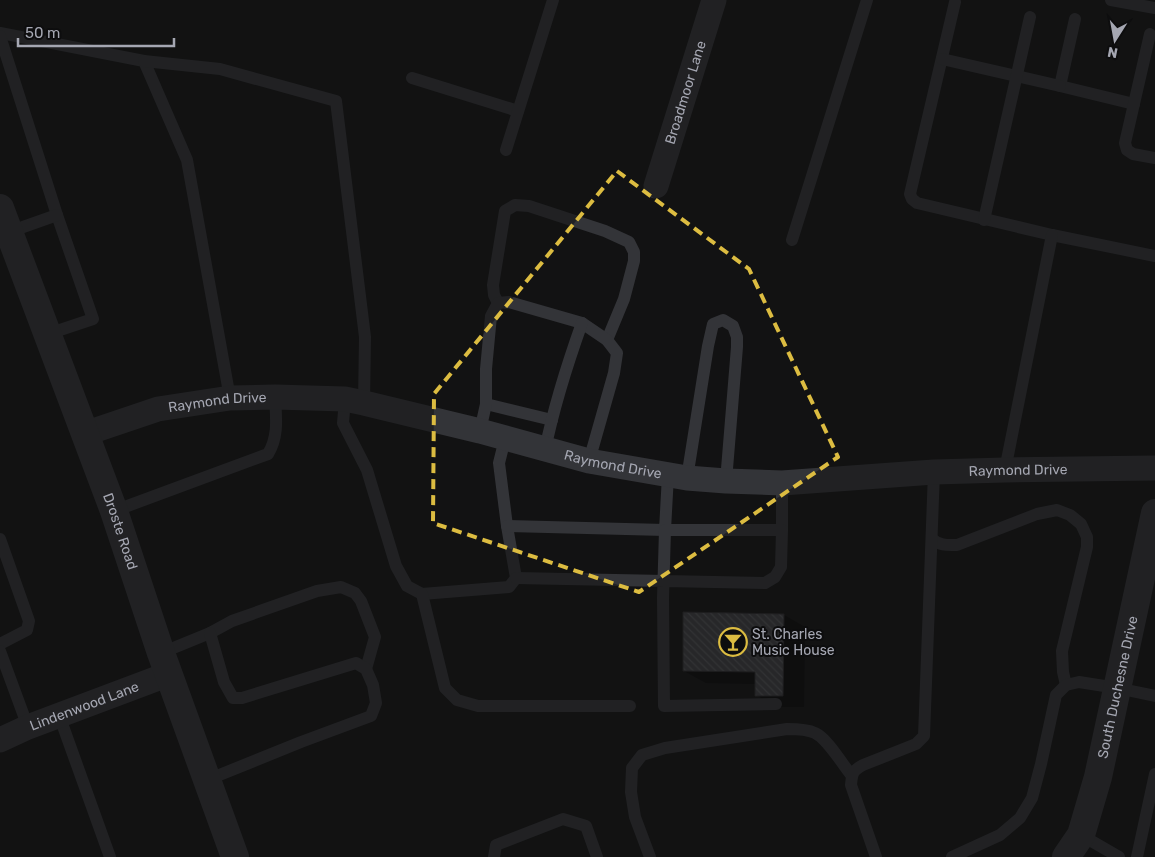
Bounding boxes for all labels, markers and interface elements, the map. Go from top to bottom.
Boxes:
scale bar [18,15,174,47]
north arrow [1090,15,1140,65]
text: 50 m [25,24,60,42]
street label: Broadmoor Lane [661,38,709,146]
text: N [1106,43,1119,62]
street label: Raymond Drive [167,389,267,416]
street label: Raymond Drive [562,446,663,482]
street label: Raymond Drive [968,461,1068,480]
street label: Droste Road [99,490,141,572]
street label: South Duchesne Drive [1094,614,1141,760]
place label: St. Charles Music House [752,626,835,659]
bar icon: St. Charles Music House [718,627,748,657]
street label: Lindenwood Lane [27,678,141,734]

